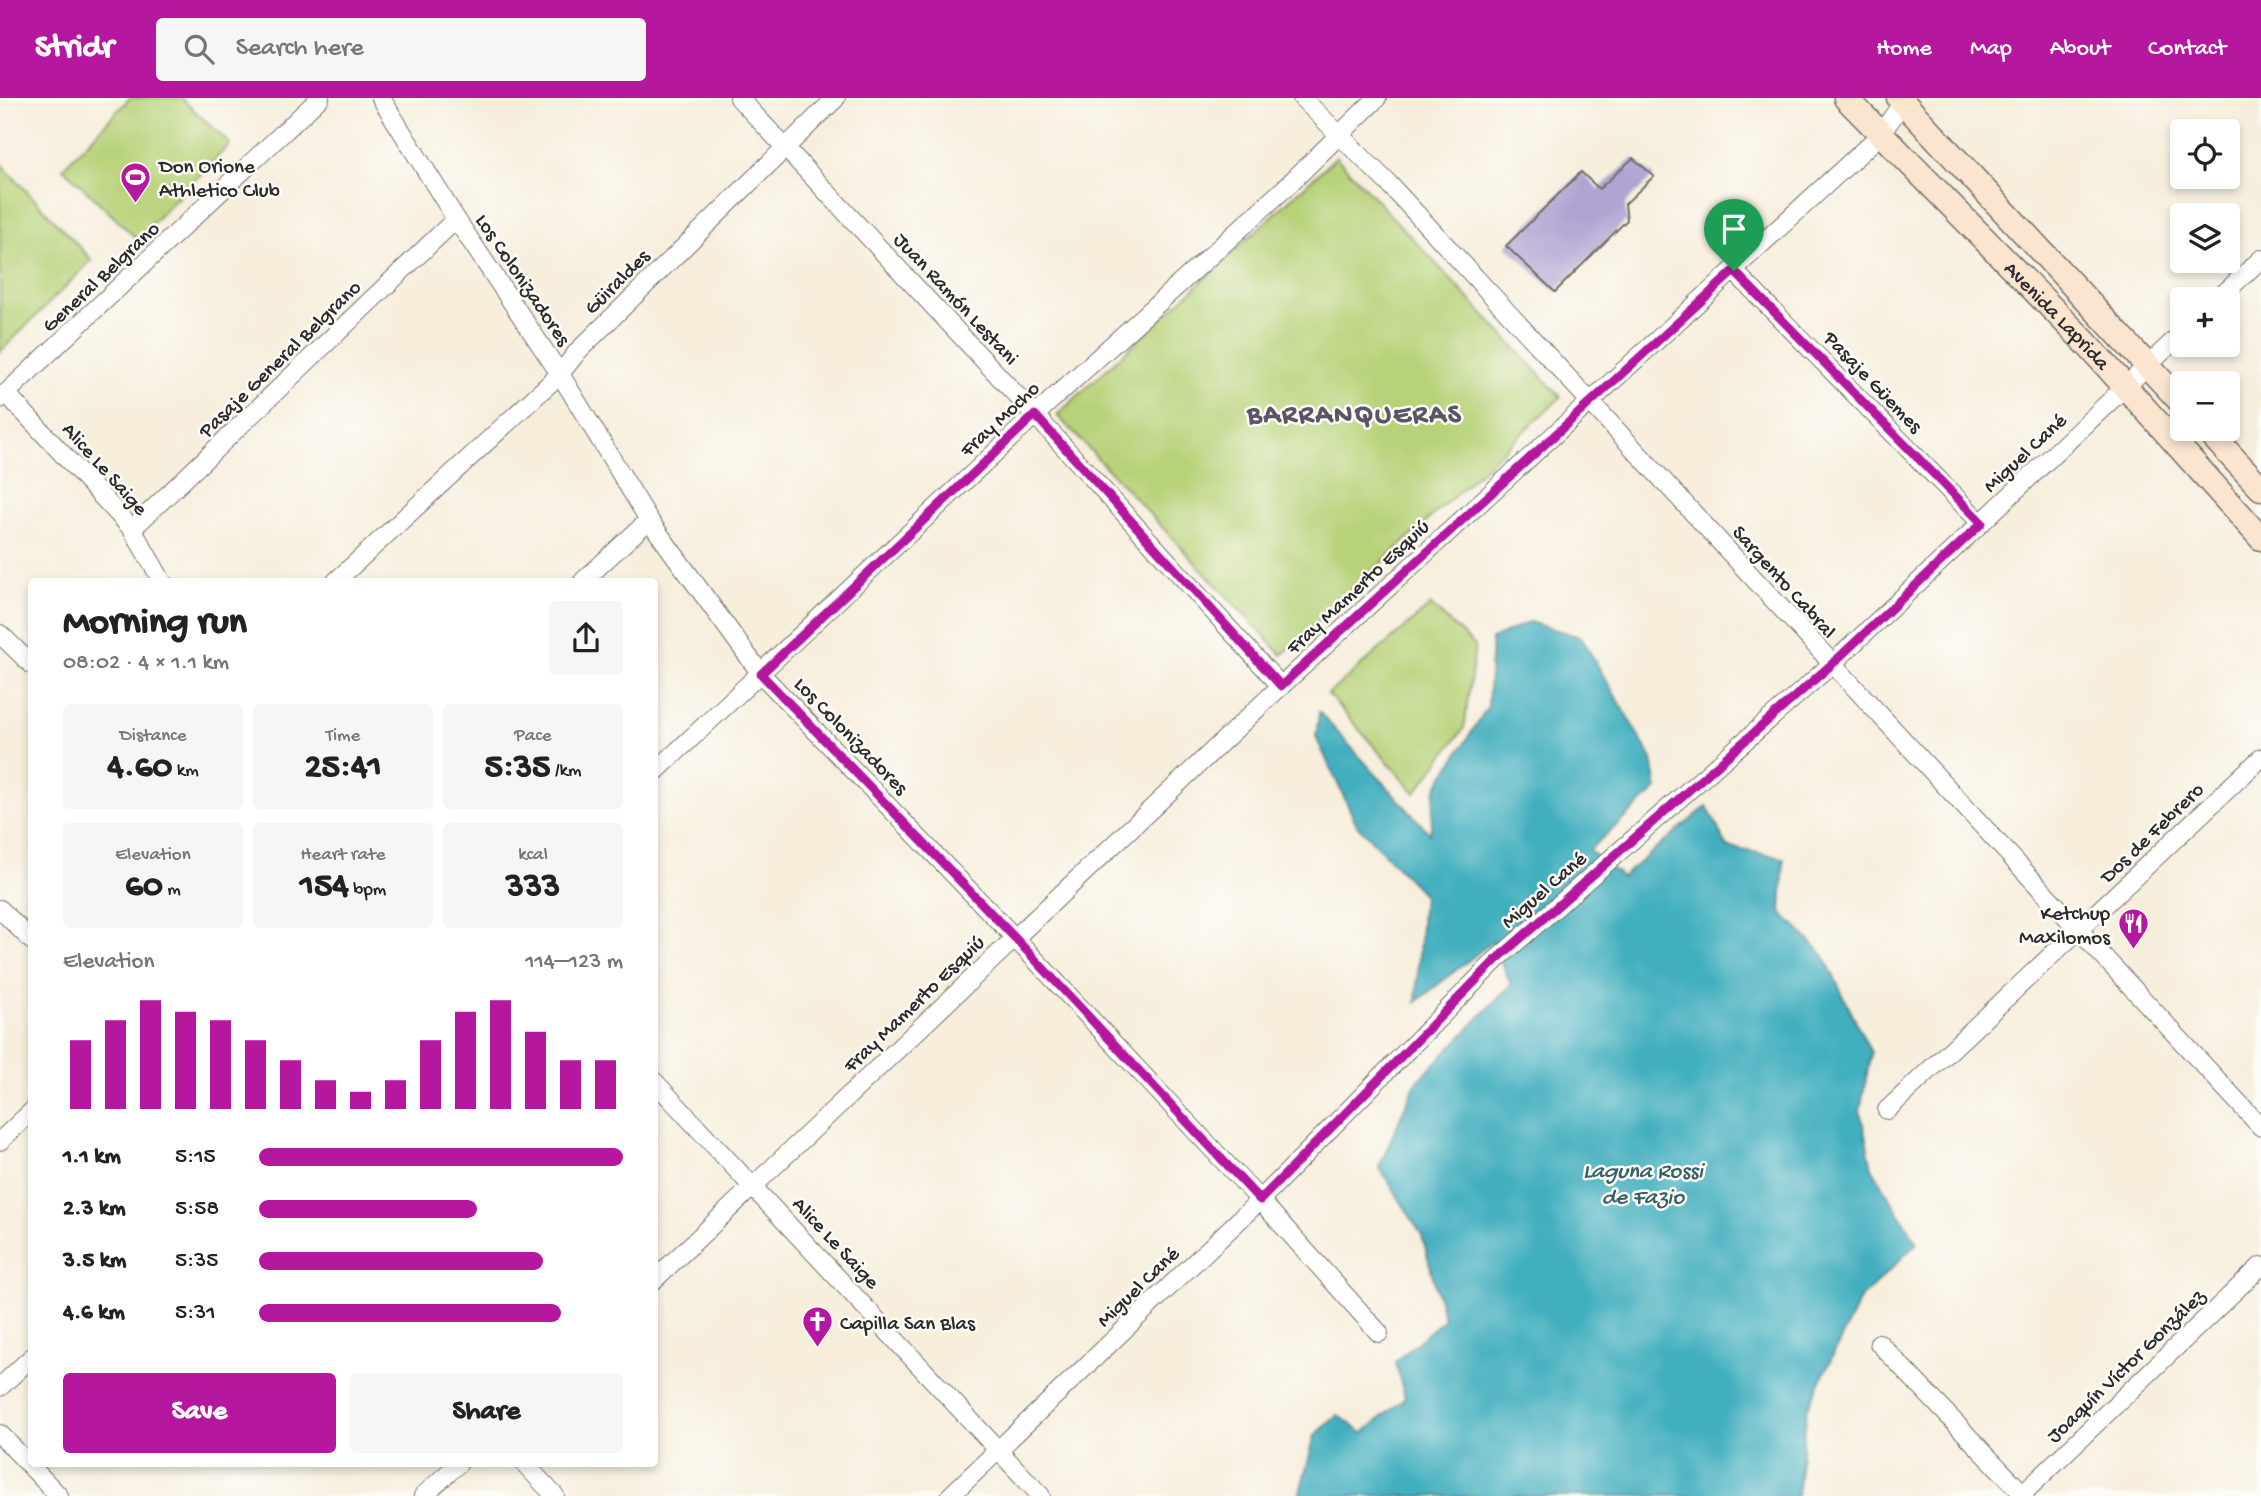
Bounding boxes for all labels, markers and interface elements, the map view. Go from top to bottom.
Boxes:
search box [156,18,646,81]
text: Stridr [35,30,114,68]
icon: search [180,30,218,68]
text: Search here [236,34,364,65]
text: Home [1876,35,1932,64]
text: Map [1970,35,2012,64]
text: About [2050,35,2110,64]
text: Contact [2148,35,2226,64]
map controls [2170,119,2240,441]
button: locate [2170,119,2240,189]
place label: Don Orione Athletico Club [157,156,280,205]
sports icon: Don Orione Athletico Club [119,160,153,204]
pin [1704,199,1764,271]
button: layers [2170,203,2240,273]
street label: Los Colonizadores [468,210,575,353]
icon: arrive [1715,210,1753,248]
street label: General Belgrano [38,218,166,339]
street label: Juan Ramón Lestani [887,229,1022,372]
street label: Güiraldes [581,245,657,321]
street label: Avenida Laprida [1997,258,2114,378]
street label: Pasaje General Belgrano [194,276,368,445]
button: + [2170,287,2240,357]
street label: Pasaje Güemes [1816,327,1927,440]
button: − [2170,371,2240,441]
street label: Fray Mocho [956,377,1047,464]
district label: BARRANQUERAS [1246,400,1463,433]
street label: Miguel Cané [1979,409,2074,500]
street label: Alice Le Saige [55,419,153,523]
street label: Fray Mamerto Esquiú [1282,516,1436,662]
street label: Sargento Cabral [1725,522,1840,645]
button: share [549,601,623,675]
text: Morning run [63,602,247,646]
text: 08:02 · 4 × 1.1 km [63,650,229,677]
street label: Los Colonizadores [787,673,913,802]
text: Distance [119,725,187,748]
text: Time [326,725,360,748]
text: Pace [514,725,552,748]
text: 4.60 [107,748,172,789]
text: 25:41 [304,748,382,789]
text: 5:35 [485,748,550,789]
text: km [172,760,199,783]
text: /km [550,760,582,783]
street label: Dos de Febrero [2095,779,2211,892]
text: Elevation [115,844,191,867]
text: Heart rate [300,844,386,867]
text: kcal [518,844,548,867]
street label: Miguel Cané [1497,847,1594,936]
text: 60 [125,867,163,908]
text: 154 [300,867,349,908]
text: 333 [506,867,560,908]
text: m [163,879,181,902]
text: bpm [349,879,386,902]
place label: Ketchup Maxilomos [2019,903,2111,952]
restaurant icon: Ketchup Maxilomos [2116,907,2150,951]
street label: Fray Mamerto Esquiú [839,932,991,1080]
text: Elevation [63,949,154,976]
text: 114–123 m [525,949,623,976]
text: 1.1 km [63,1144,121,1171]
text: 5:15 [175,1144,216,1171]
water label: Laguna Rossi de Fazio [1583,1159,1706,1212]
street label: Alice Le Saige [785,1193,884,1296]
text: 2.3 km [63,1196,125,1223]
text: 5:58 [175,1196,219,1223]
street label: Miguel Cané [1093,1242,1187,1334]
text: 3.5 km [63,1248,126,1275]
text: 5:35 [175,1248,218,1275]
street label: Joaquín Víctor González [2043,1285,2212,1450]
text: 4.6 km [63,1300,125,1327]
text: 5:31 [175,1300,216,1327]
church icon: Capilla San Blas [800,1305,834,1349]
place label: Capilla San Blas [840,1313,976,1338]
button: Save [63,1373,336,1453]
button: Share [350,1373,623,1453]

